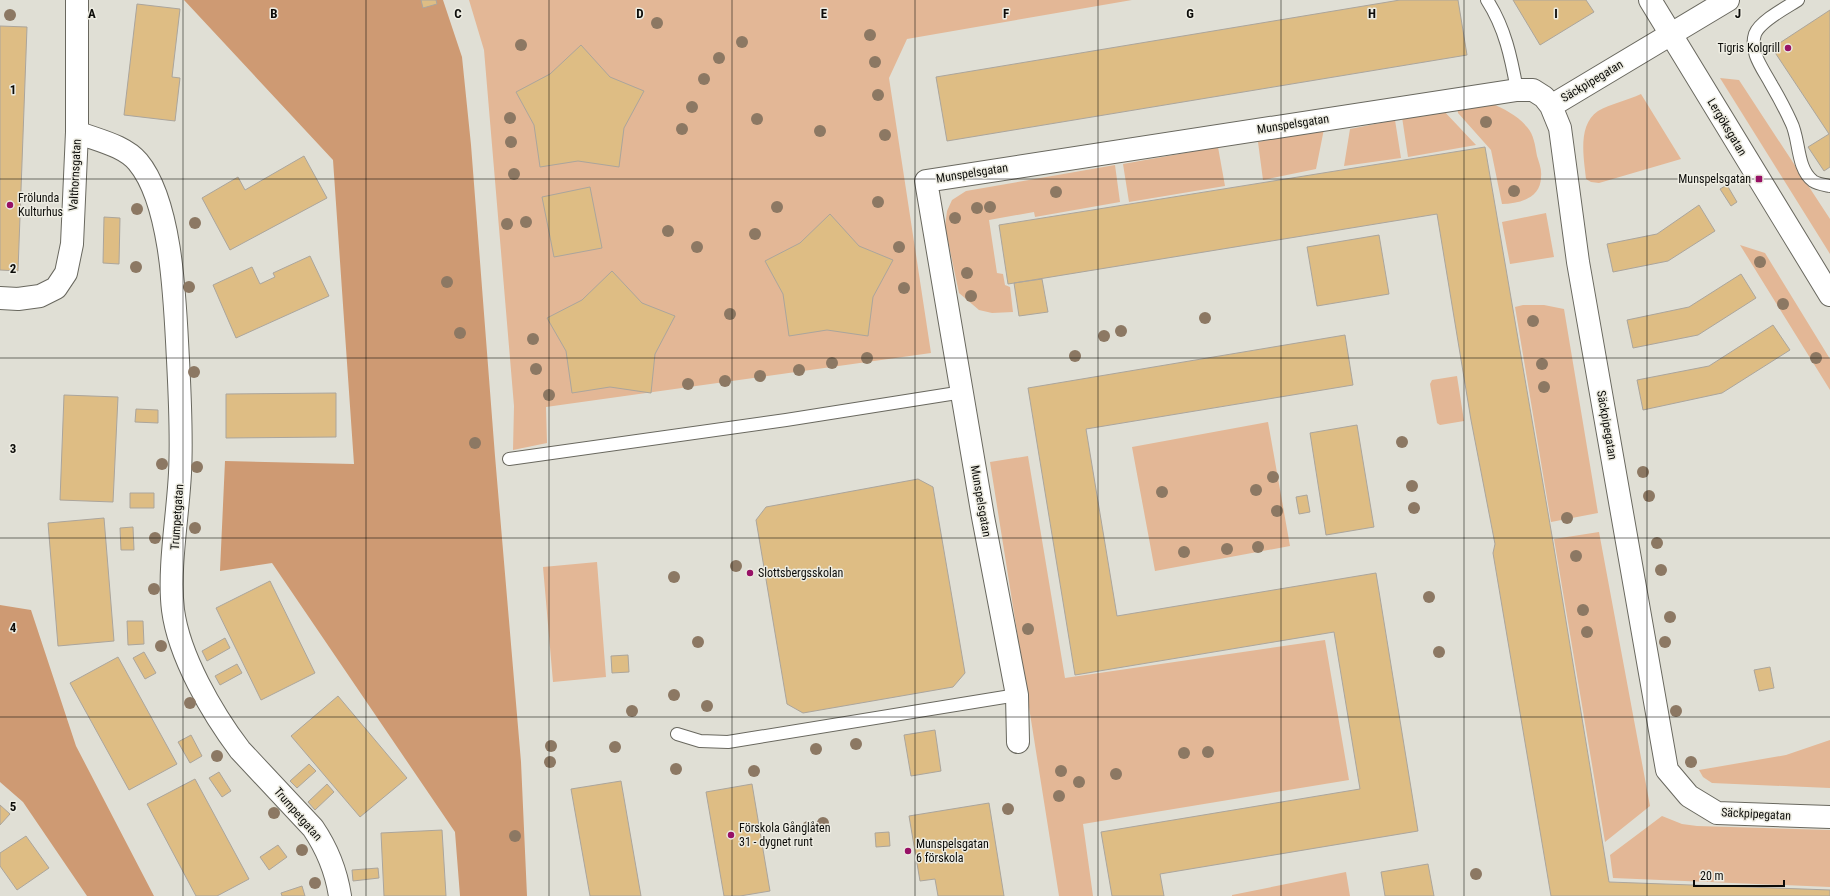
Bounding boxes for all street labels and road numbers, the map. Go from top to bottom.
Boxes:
street label: Säckpipegatan [1558,57,1626,105]
street label: Lergöksgatan [1704,96,1750,158]
street label: Munspelsgatan [1256,111,1330,137]
street label: Valthornsgatan [66,138,84,211]
street label: Munspelsgatan [935,160,1009,186]
street label: Säckpipegatan [1594,389,1620,461]
street label: Munspelsgatan [968,464,994,538]
street label: Trumpetgatan [168,483,186,550]
street label: Trumpetgatan [271,784,325,844]
street label: Säckpipegatan [1721,805,1791,823]

